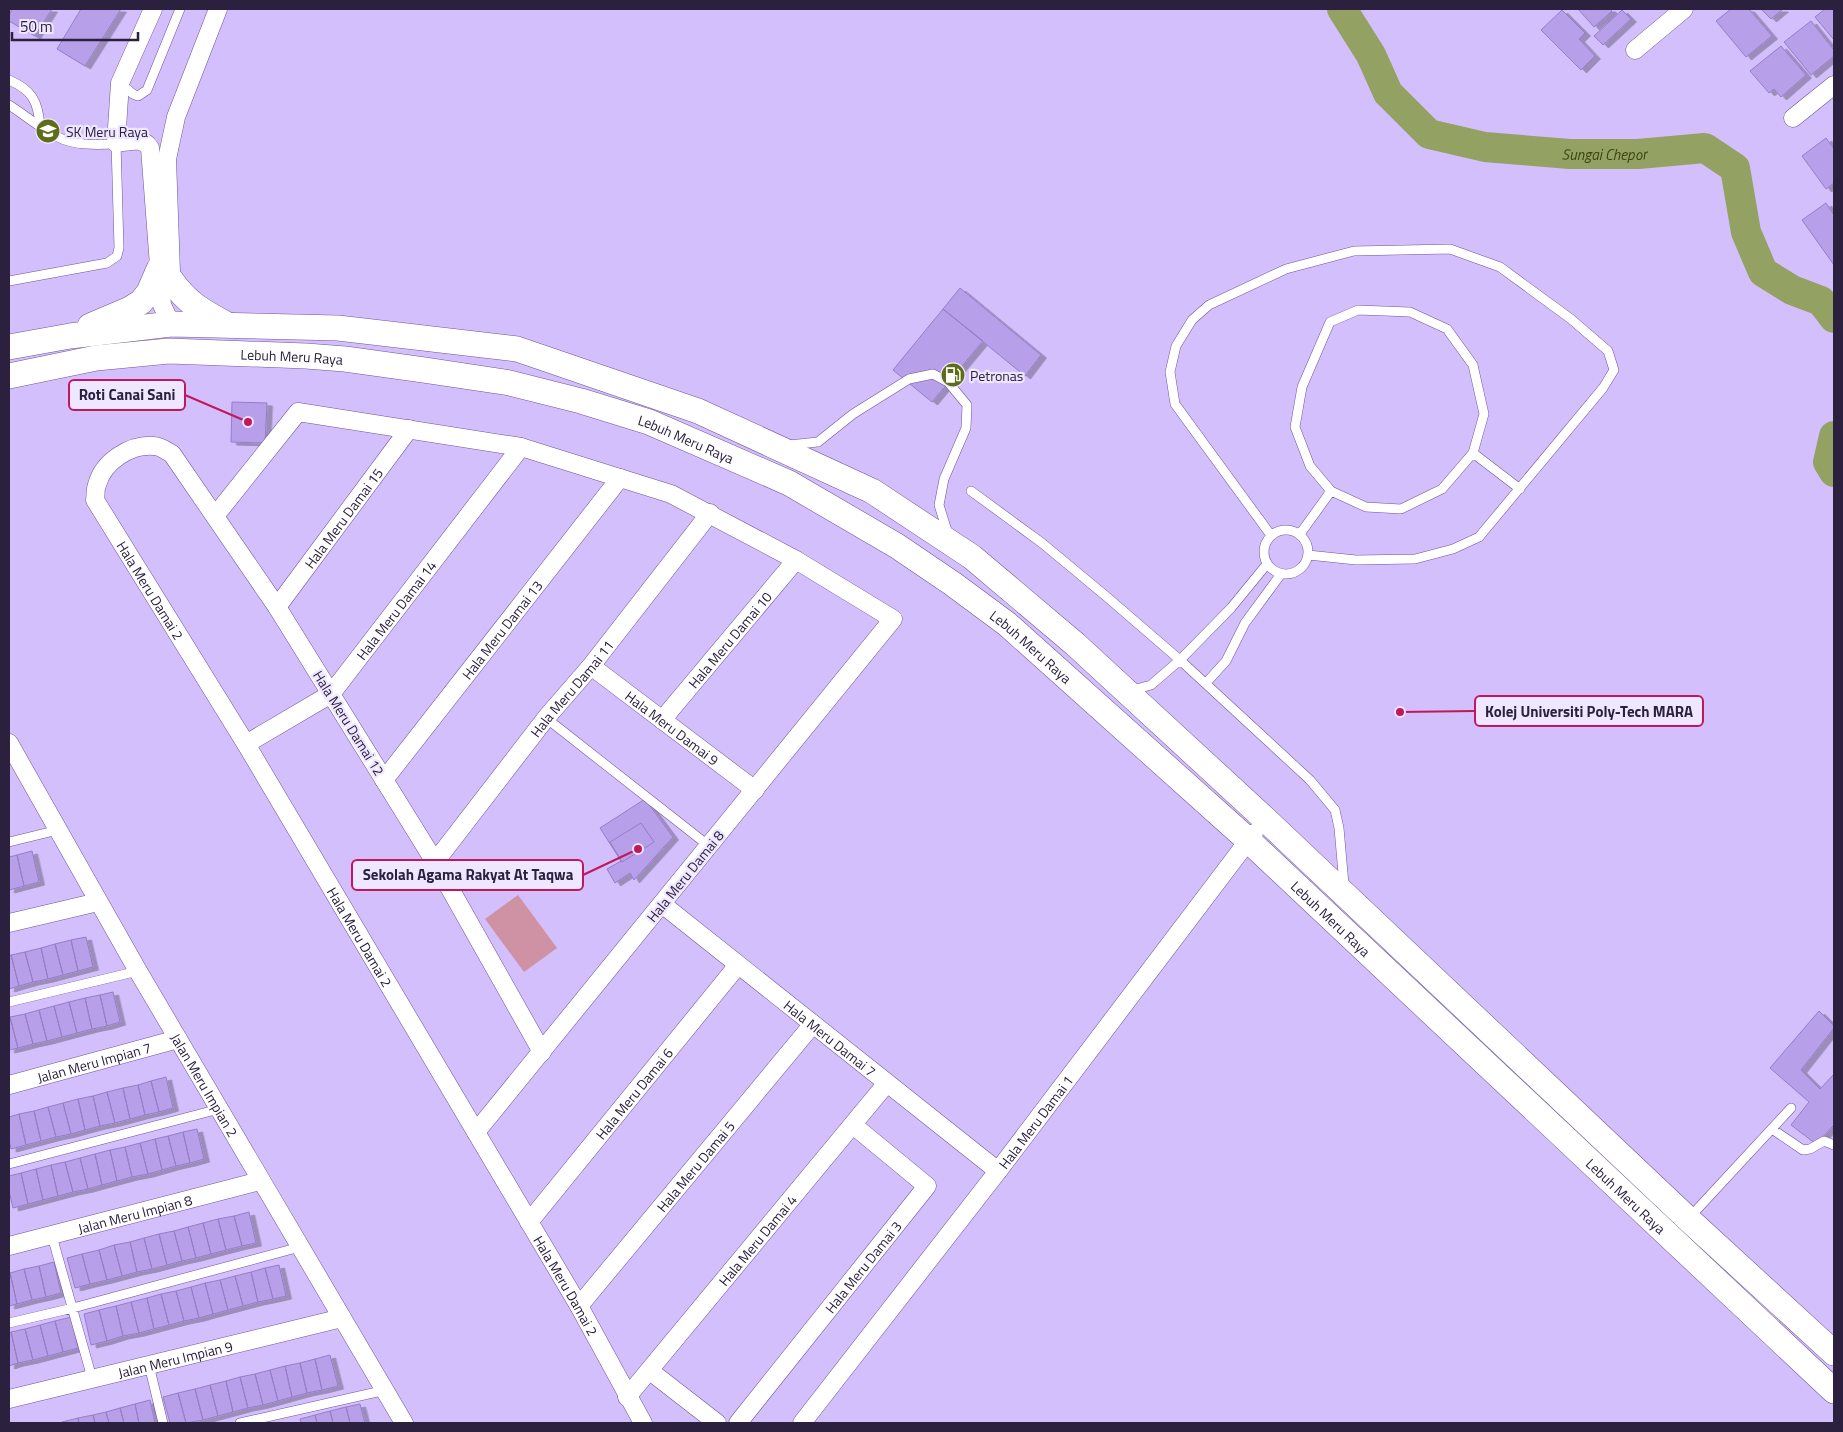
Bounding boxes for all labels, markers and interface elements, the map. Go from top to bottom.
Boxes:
scale bar [12,10,139,42]
text: 50 m [20,15,53,38]
school or university icon: SK Meru Raya [35,118,61,144]
place label: SK Meru Raya [66,121,148,142]
water label: Sungai Chepor [1561,142,1650,166]
street label: Lebuh Meru Raya [240,343,344,369]
fuel station icon: Petronas [940,362,966,388]
place label: Petronas [970,365,1023,386]
callout: Roti Canai Sani [69,380,185,410]
text: Roti Canai Sani [79,383,175,406]
street label: Lebuh Meru Raya [636,409,737,468]
street label: Hala Meru Damai 15 [299,463,388,573]
street label: Hala Meru Damai 2 [112,537,189,644]
street label: Hala Meru Damai 14 [351,555,441,664]
street label: Hala Meru Damai 13 [456,576,547,683]
street label: Hala Meru Damai 10 [683,586,776,692]
street label: Lebuh Meru Raya [986,605,1077,688]
street label: Hala Meru Damai 11 [525,635,618,741]
street label: Hala Meru Damai 12 [308,666,390,780]
street label: Hala Meru Damai 9 [621,685,724,770]
callout: Kolej Universiti Poly-Tech MARA [1475,696,1703,726]
text: Kolej Universiti Poly-Tech MARA [1485,700,1693,723]
street label: Hala Meru Damai 8 [641,825,729,926]
callout: Sekolah Agama Rakyat At Taqwa [352,860,583,890]
text: Sekolah Agama Rakyat At Taqwa [363,863,574,886]
street label: Lebuh Meru Raya [1287,875,1376,961]
street label: Hala Meru Damai 2 [322,883,398,991]
street label: Hala Meru Damai 7 [780,994,881,1081]
street label: Jalan Meru Impian 2 [166,1029,244,1141]
street label: Jalan Meru Impian 7 [35,1036,153,1087]
street label: Hala Meru Damai 6 [590,1043,678,1144]
street label: Hala Meru Damai 1 [993,1070,1078,1173]
street label: Hala Meru Damai 5 [651,1116,739,1216]
street label: Lebuh Meru Raya [1582,1153,1671,1238]
street label: Jalan Meru Impian 8 [75,1189,194,1238]
street label: Hala Meru Damai 4 [713,1190,801,1290]
street label: Hala Meru Damai 3 [819,1216,906,1317]
street label: Hala Meru Damai 2 [529,1231,604,1339]
street label: Jalan Meru Impian 9 [116,1334,235,1383]

